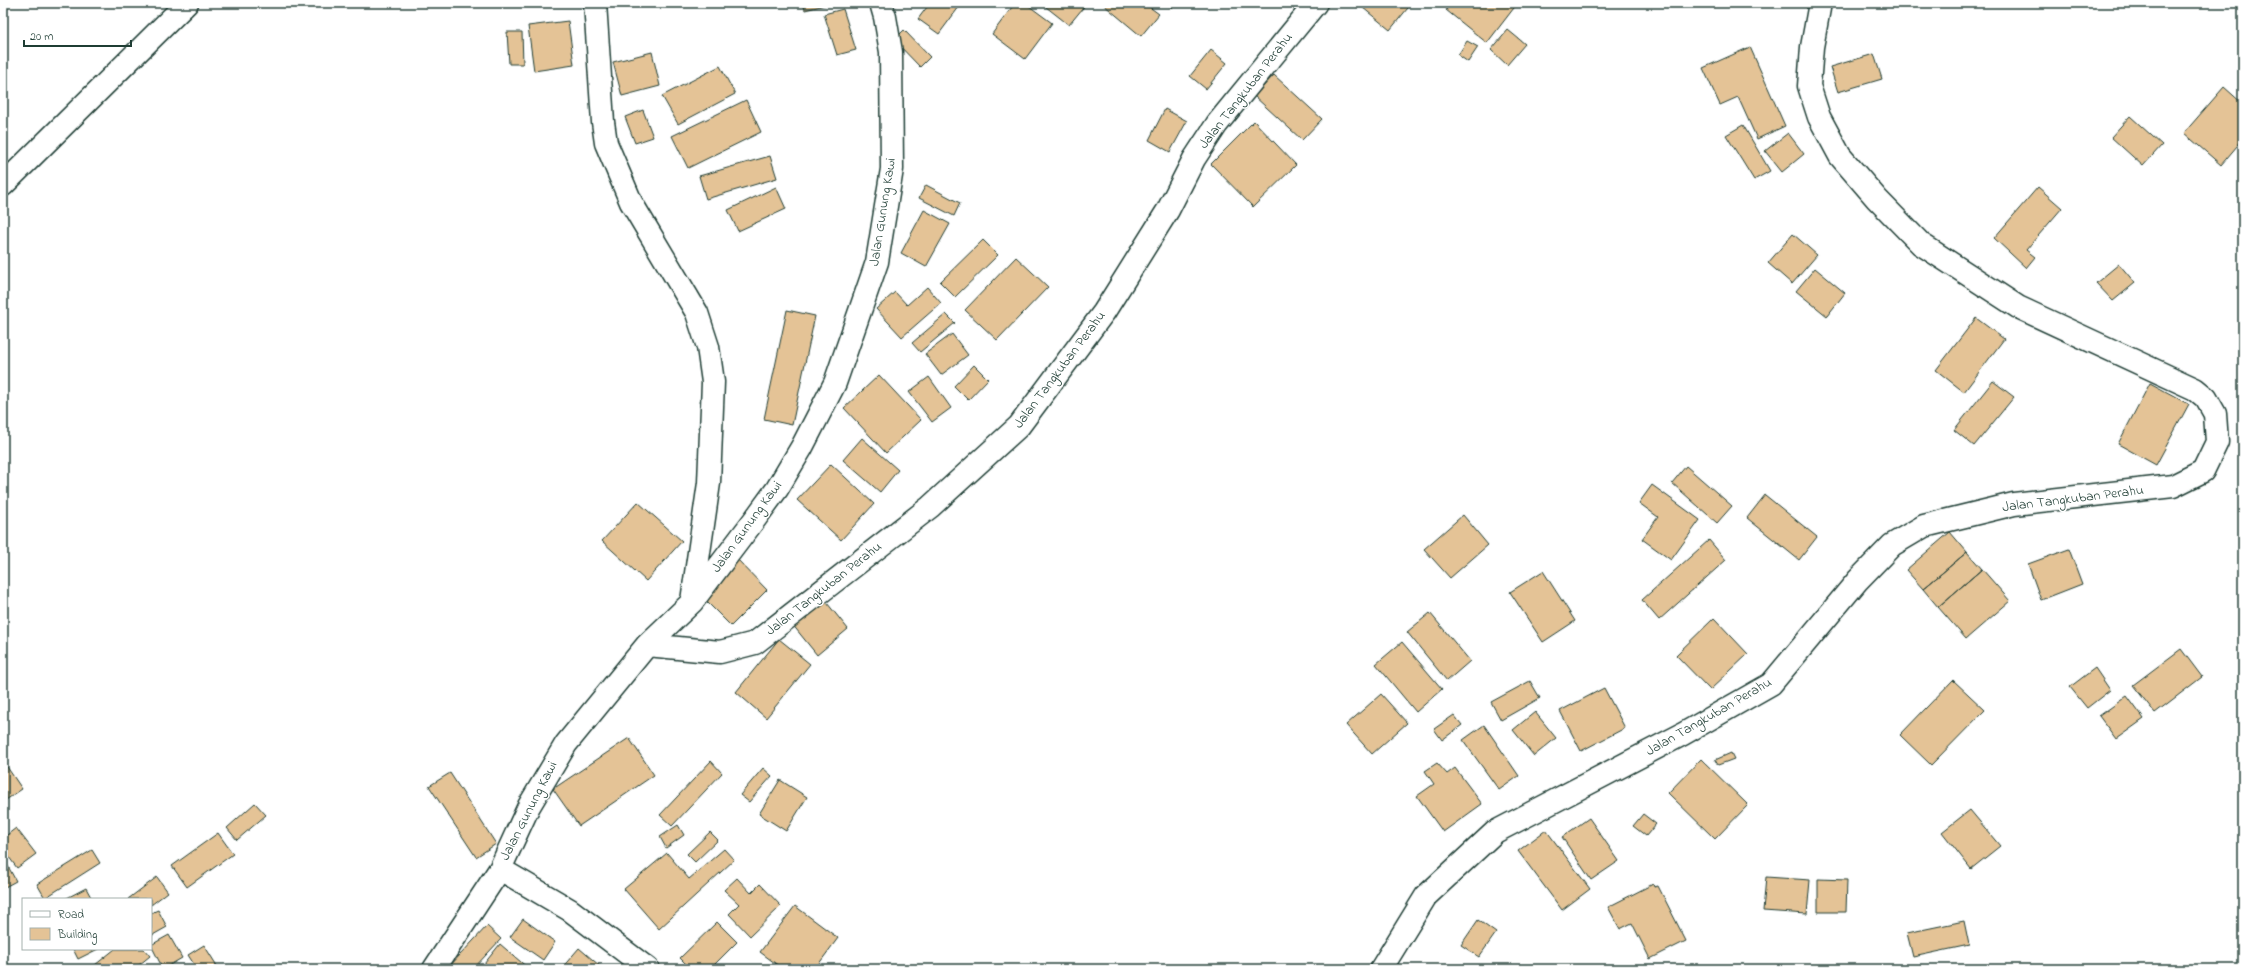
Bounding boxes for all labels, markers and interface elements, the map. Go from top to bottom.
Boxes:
scale bar [24,22,131,48]
text: 20 m [30,28,53,46]
street label: Jalan Tangkuban Perahu [1194,28,1299,154]
street label: Jalan Gunung Kawi [864,156,903,268]
street label: Jalan Tangkuban Perahu [1009,307,1112,434]
street label: Jalan Gunung Kawi [706,477,788,578]
street label: Jalan Tangkuban Perahu [2001,480,2145,519]
street label: Jalan Tangkuban Perahu [761,537,887,642]
street label: Jalan Tangkuban Perahu [1642,672,1776,763]
street label: Jalan Gunung Kawi [495,758,564,865]
legend [22,898,152,950]
text: Road [58,906,84,924]
text: Building [57,926,97,945]

